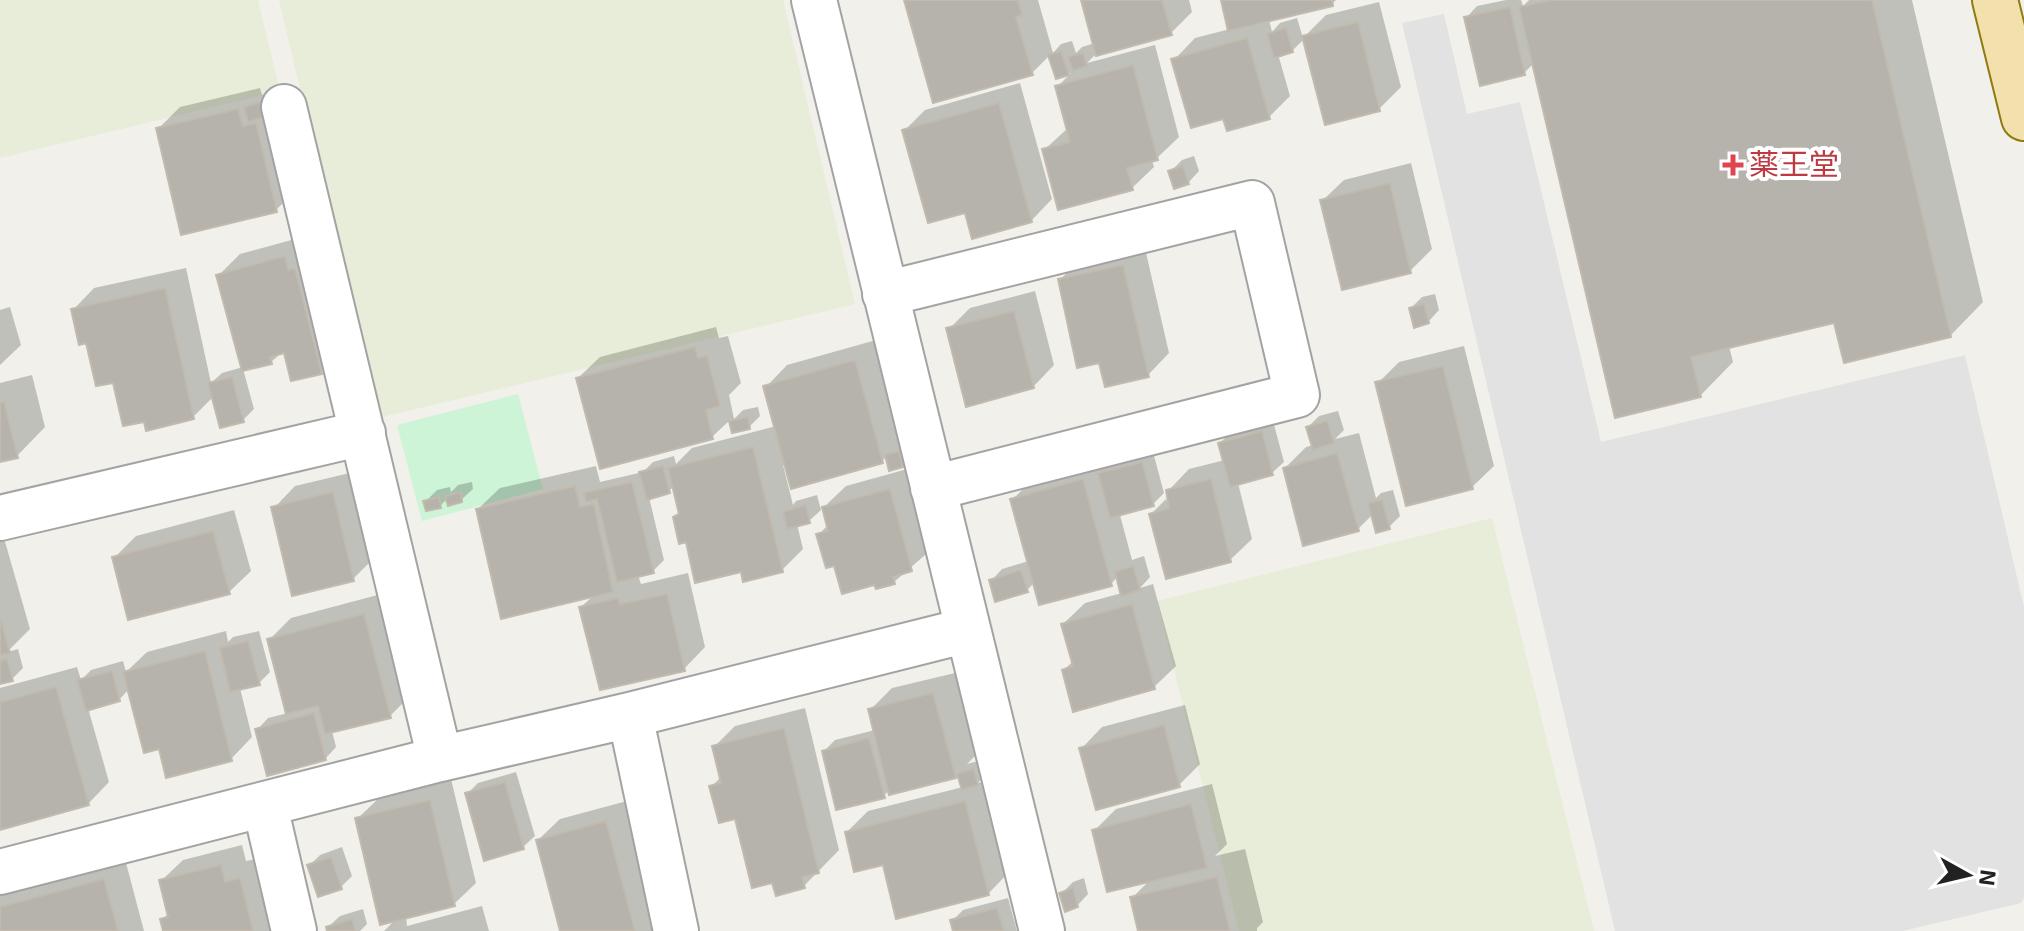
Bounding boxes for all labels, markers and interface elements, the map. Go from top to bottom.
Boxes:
place label: 薬王堂 [1749,145,1839,181]
marker: 薬王堂 [1724,156,1742,174]
north arrow [1928,835,2008,915]
text: N [1975,868,2003,888]

